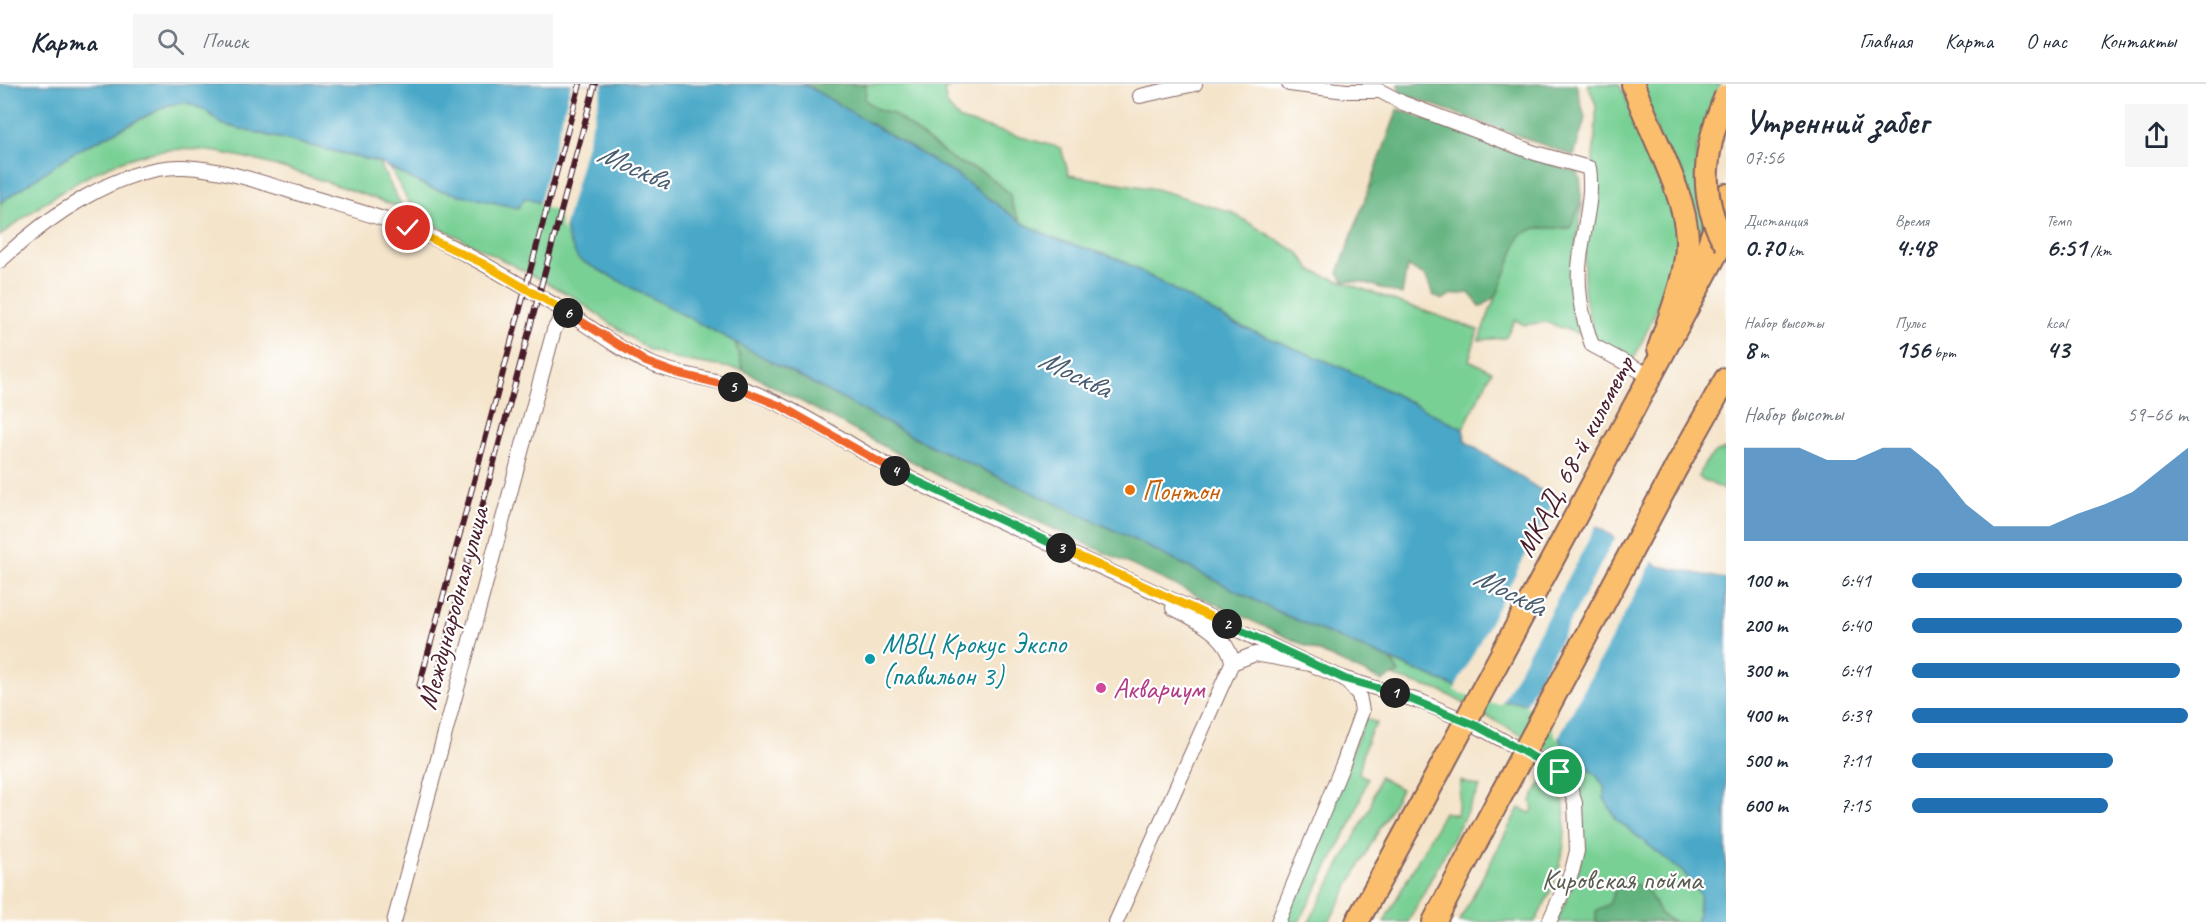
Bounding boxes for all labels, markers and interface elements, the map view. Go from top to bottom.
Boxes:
search box [133,14,553,68]
text: Карта [30,24,97,59]
icon: search [154,25,187,58]
text: Поиск [202,27,248,55]
text: Главная [1859,28,1912,54]
text: Карта [1945,28,1993,54]
text: О нас [2026,28,2067,54]
text: Контакты [2100,28,2176,54]
text: Утренний забег [1744,101,1928,143]
button: share [2125,104,2188,167]
water label: Москва [592,133,679,200]
text: 07:56 [1744,145,1784,170]
pin [382,202,433,253]
icon: check [391,211,424,244]
text: Дистанция [1744,211,1808,231]
text: Время [1895,211,1929,231]
text: Темп [2046,211,2072,231]
text: 0.70 [1744,231,1784,264]
text: 4:48 [1895,231,1935,264]
text: 6:51 [2046,231,2086,264]
text: km [1784,241,1804,261]
text: /km [2086,241,2111,261]
pin: 6 [553,298,583,328]
text: 6 [564,303,572,323]
text: Набор высоты [1744,313,1823,333]
text: Пульс [1895,313,1926,333]
text: kcal [2046,313,2067,333]
text: 8 [1744,333,1756,366]
text: 156 [1895,333,1930,366]
text: 43 [2046,333,2069,366]
water label: Москва [1033,339,1120,408]
text: m [1756,343,1769,363]
text: bpm [1930,343,1956,363]
street label: МКАД, 68-й километр [1507,349,1643,563]
pin: 5 [718,372,748,402]
text: 5 [730,377,736,397]
text: Набор высоты [1744,402,1843,427]
text: 59–66 m [2127,402,2188,427]
pin: 4 [880,456,910,486]
text: 4 [891,461,899,481]
place label: Понтон [1142,473,1221,508]
marker: Понтон [1123,483,1137,497]
street label: Международная улица [409,501,497,713]
pin: 3 [1046,533,1076,563]
text: 3 [1057,538,1065,558]
water label: Москва [1468,557,1555,626]
text: 100 m [1744,568,1787,593]
text: 6:41 [1840,568,1871,593]
pin: 2 [1212,609,1242,639]
text: 200 m [1744,613,1787,638]
text: 6:40 [1840,613,1871,638]
text: 2 [1223,614,1231,634]
place label: МВЦ Крокус Экспо (павильон 3) [882,626,1068,693]
marker: МВЦ Крокус Экспо (павильон 3) [863,652,877,666]
text: 300 m [1744,658,1787,683]
text: 6:41 [1840,658,1871,683]
place label: Аквариум [1113,671,1206,706]
pin: 1 [1380,678,1410,708]
marker: Аквариум [1094,681,1108,695]
text: 1 [1391,683,1399,703]
text: 400 m [1744,703,1787,728]
text: 6:39 [1840,703,1871,728]
pin [1534,746,1585,797]
text: 500 m [1744,748,1787,773]
text: 7:11 [1840,748,1871,773]
icon: arrive [1543,755,1576,788]
text: 600 m [1744,793,1788,818]
text: 7:15 [1840,793,1871,818]
park label: Кировская пойма [1542,862,1704,897]

